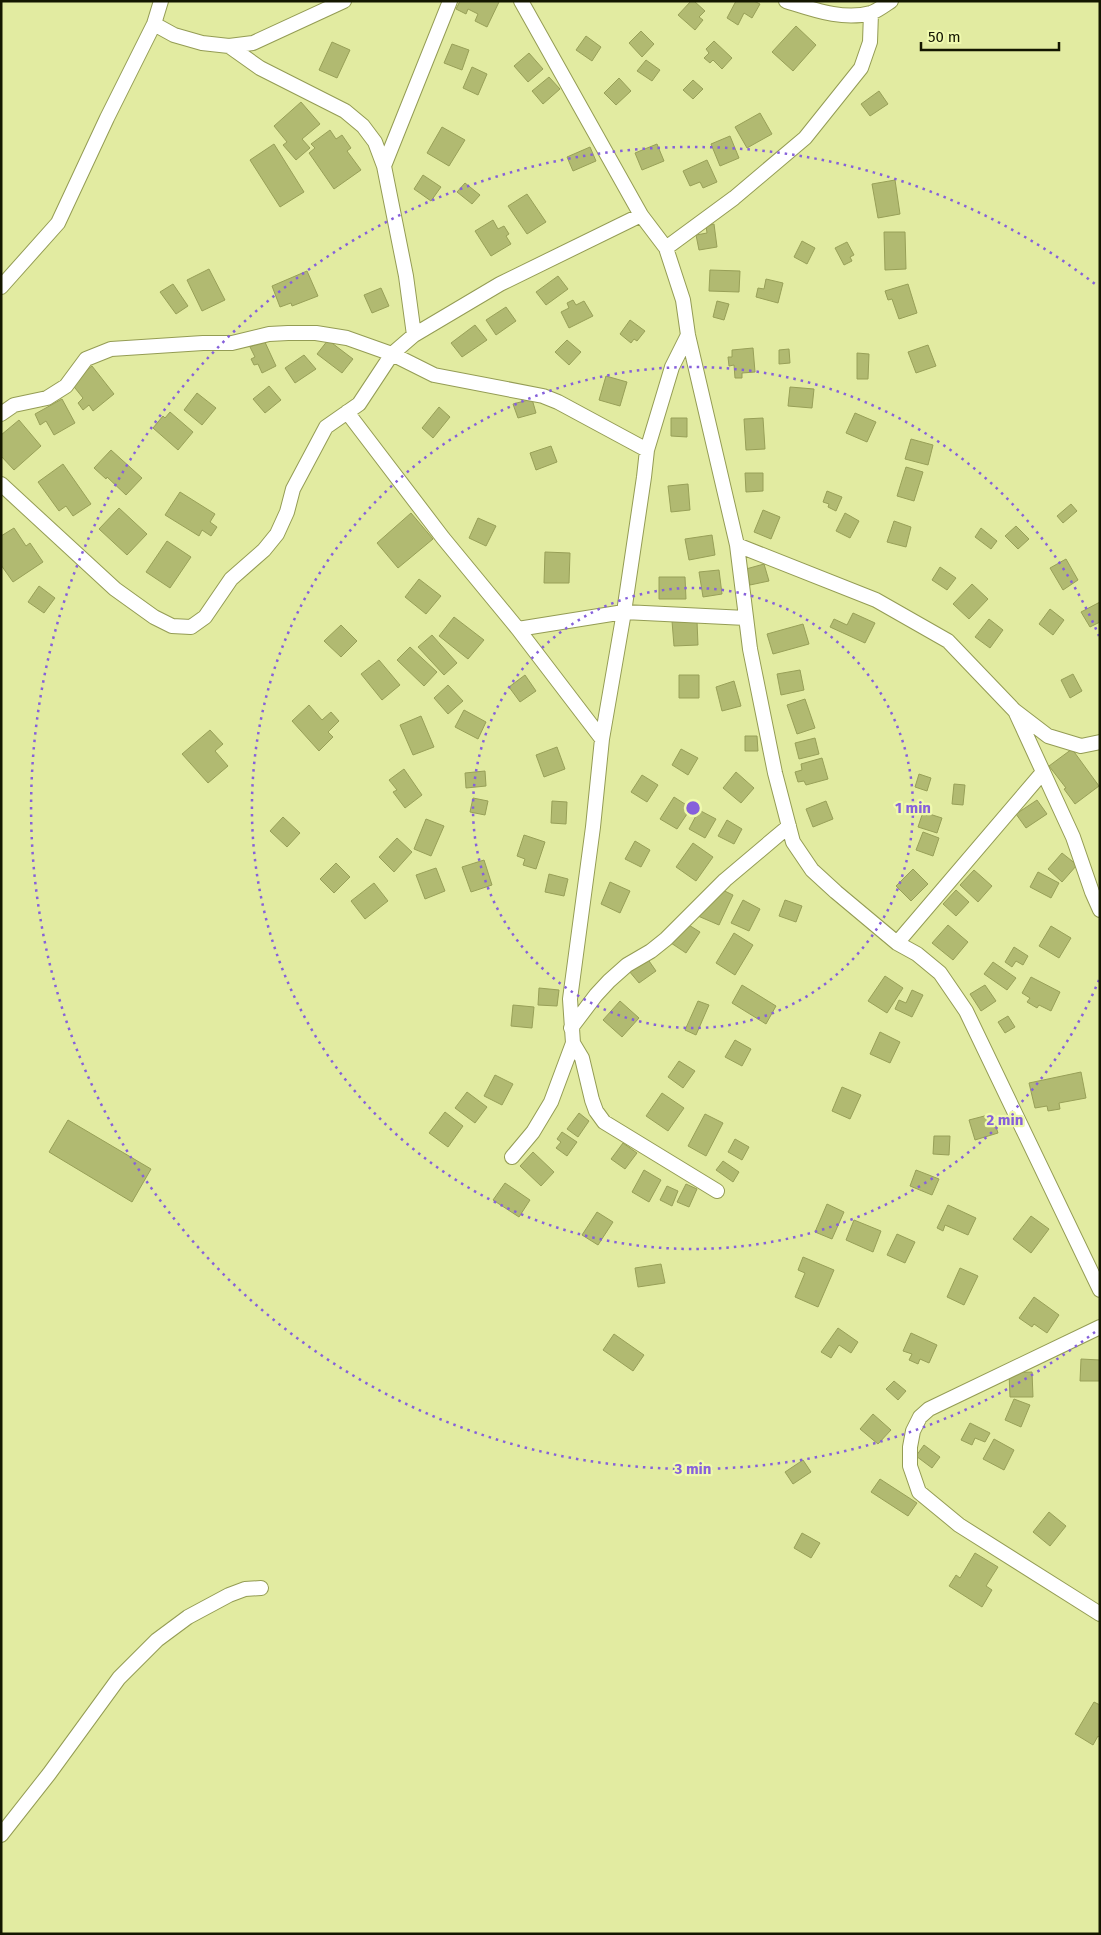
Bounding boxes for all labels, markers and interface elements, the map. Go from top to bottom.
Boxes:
scale bar [921,20,1058,52]
text: 50 m [928,28,961,46]
centre of rings [684,799,702,817]
text: 1 min [895,799,931,817]
text: 2 min [987,1111,1023,1129]
text: 3 min [674,1460,711,1478]

